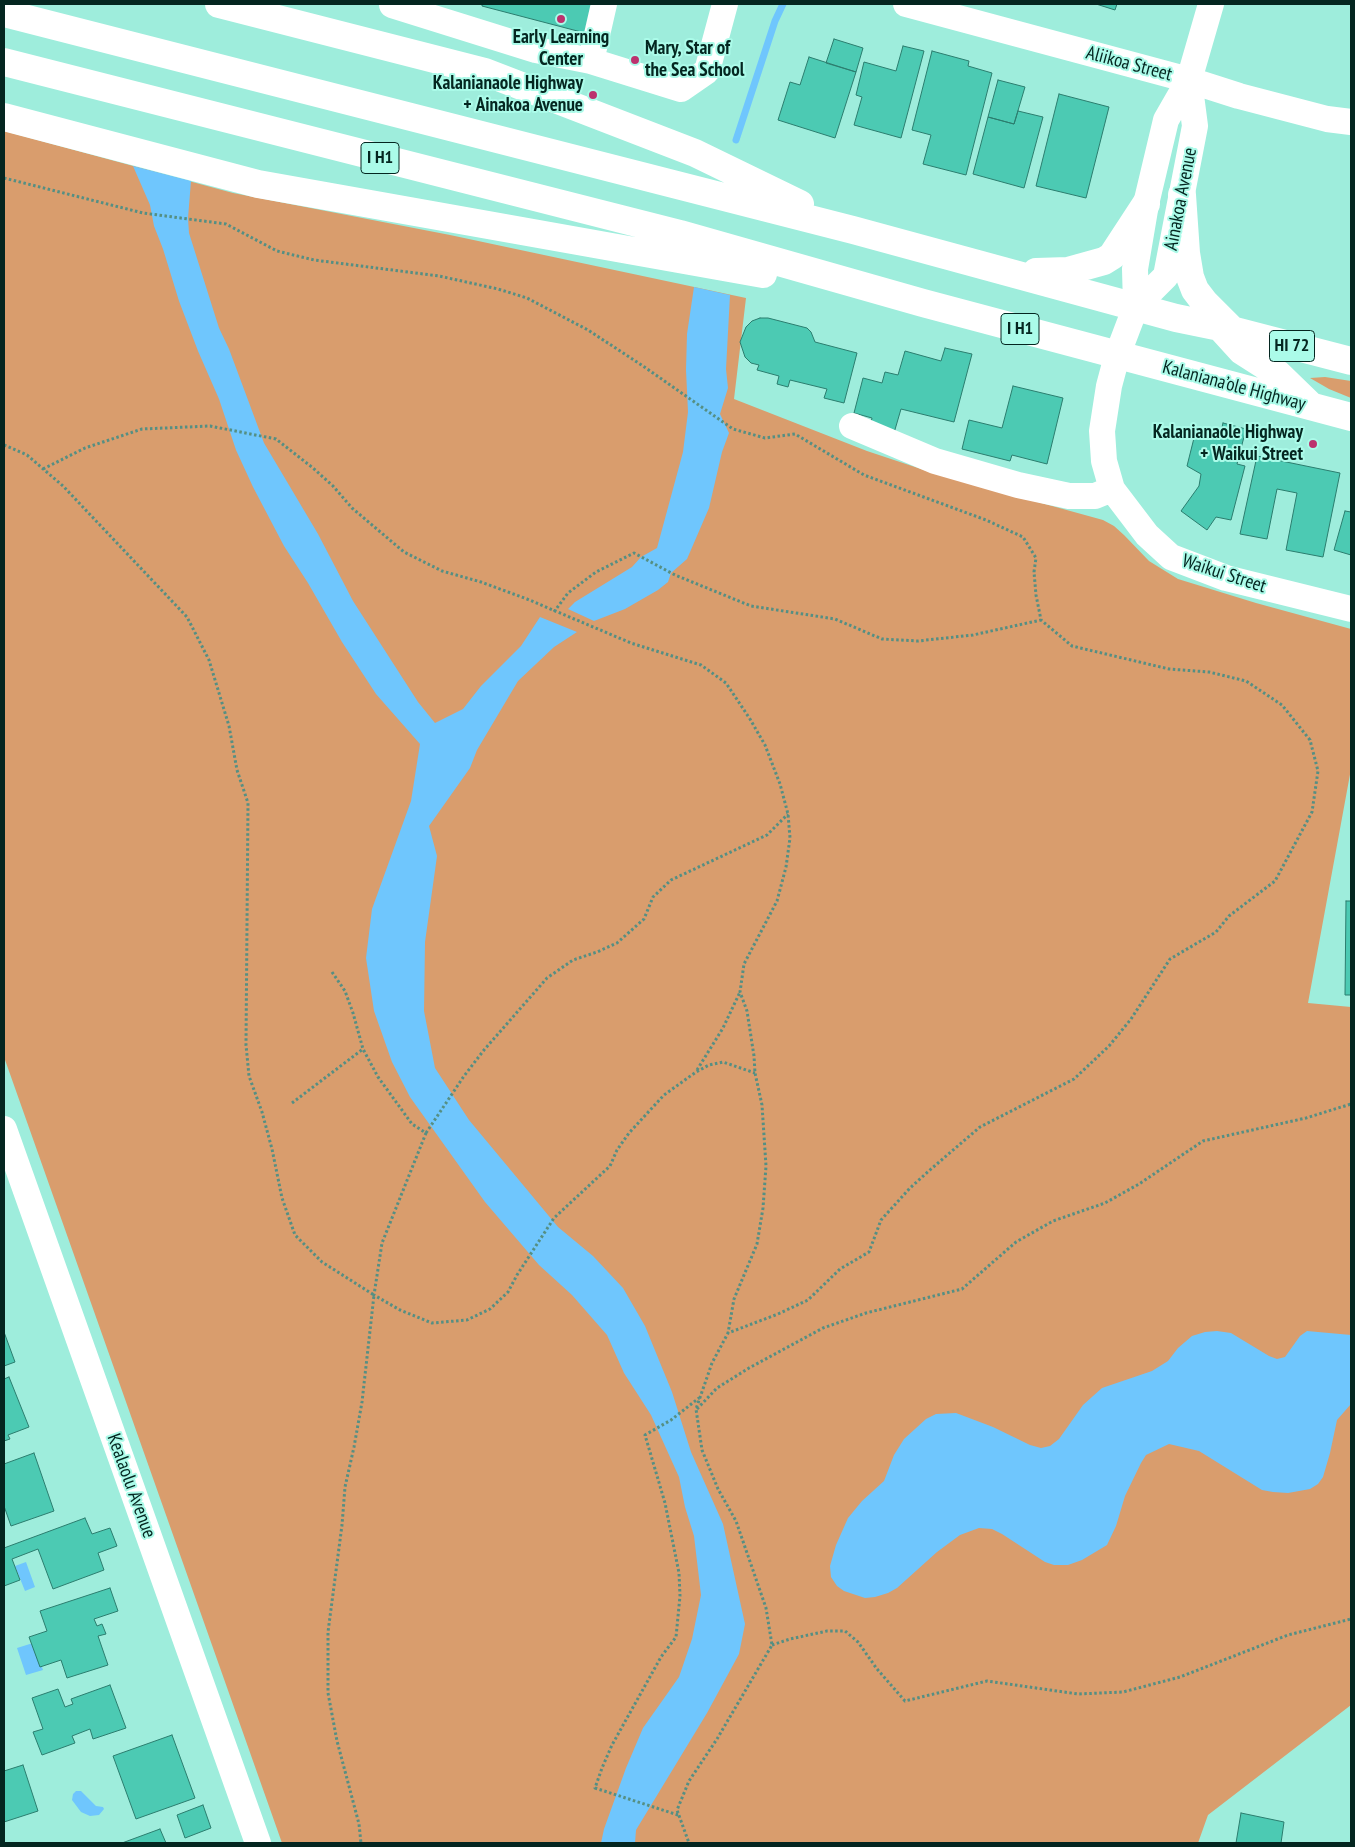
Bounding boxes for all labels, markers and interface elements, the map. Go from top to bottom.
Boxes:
marker: Early Learning Center [555,13,567,25]
place label: Early Learning Center [513,27,609,71]
place label: Mary, Star of the Sea School [645,38,744,82]
street label: Aliikoa Street [1084,42,1174,86]
marker: Mary, Star of the Sea School [629,54,641,66]
place label: Kalanianaole Highway + Ainakoa Avenue [433,73,583,117]
marker: Kalanianaole Highway + Ainakoa Avenue [587,89,599,101]
road number: I H1 [361,142,399,174]
street label: Ainakoa Avenue [1160,146,1202,252]
road number: I H1 [1001,314,1039,344]
road number: HI 72 [1270,331,1314,362]
street label: Kalaniana’ole Highway [1160,356,1308,416]
place label: Kalanianaole Highway + Waikui Street [1153,422,1303,466]
marker: Kalanianaole Highway + Waikui Street [1307,438,1319,450]
street label: Waikui Street [1179,550,1269,598]
street label: Kealaolu Avenue [102,1431,160,1541]

